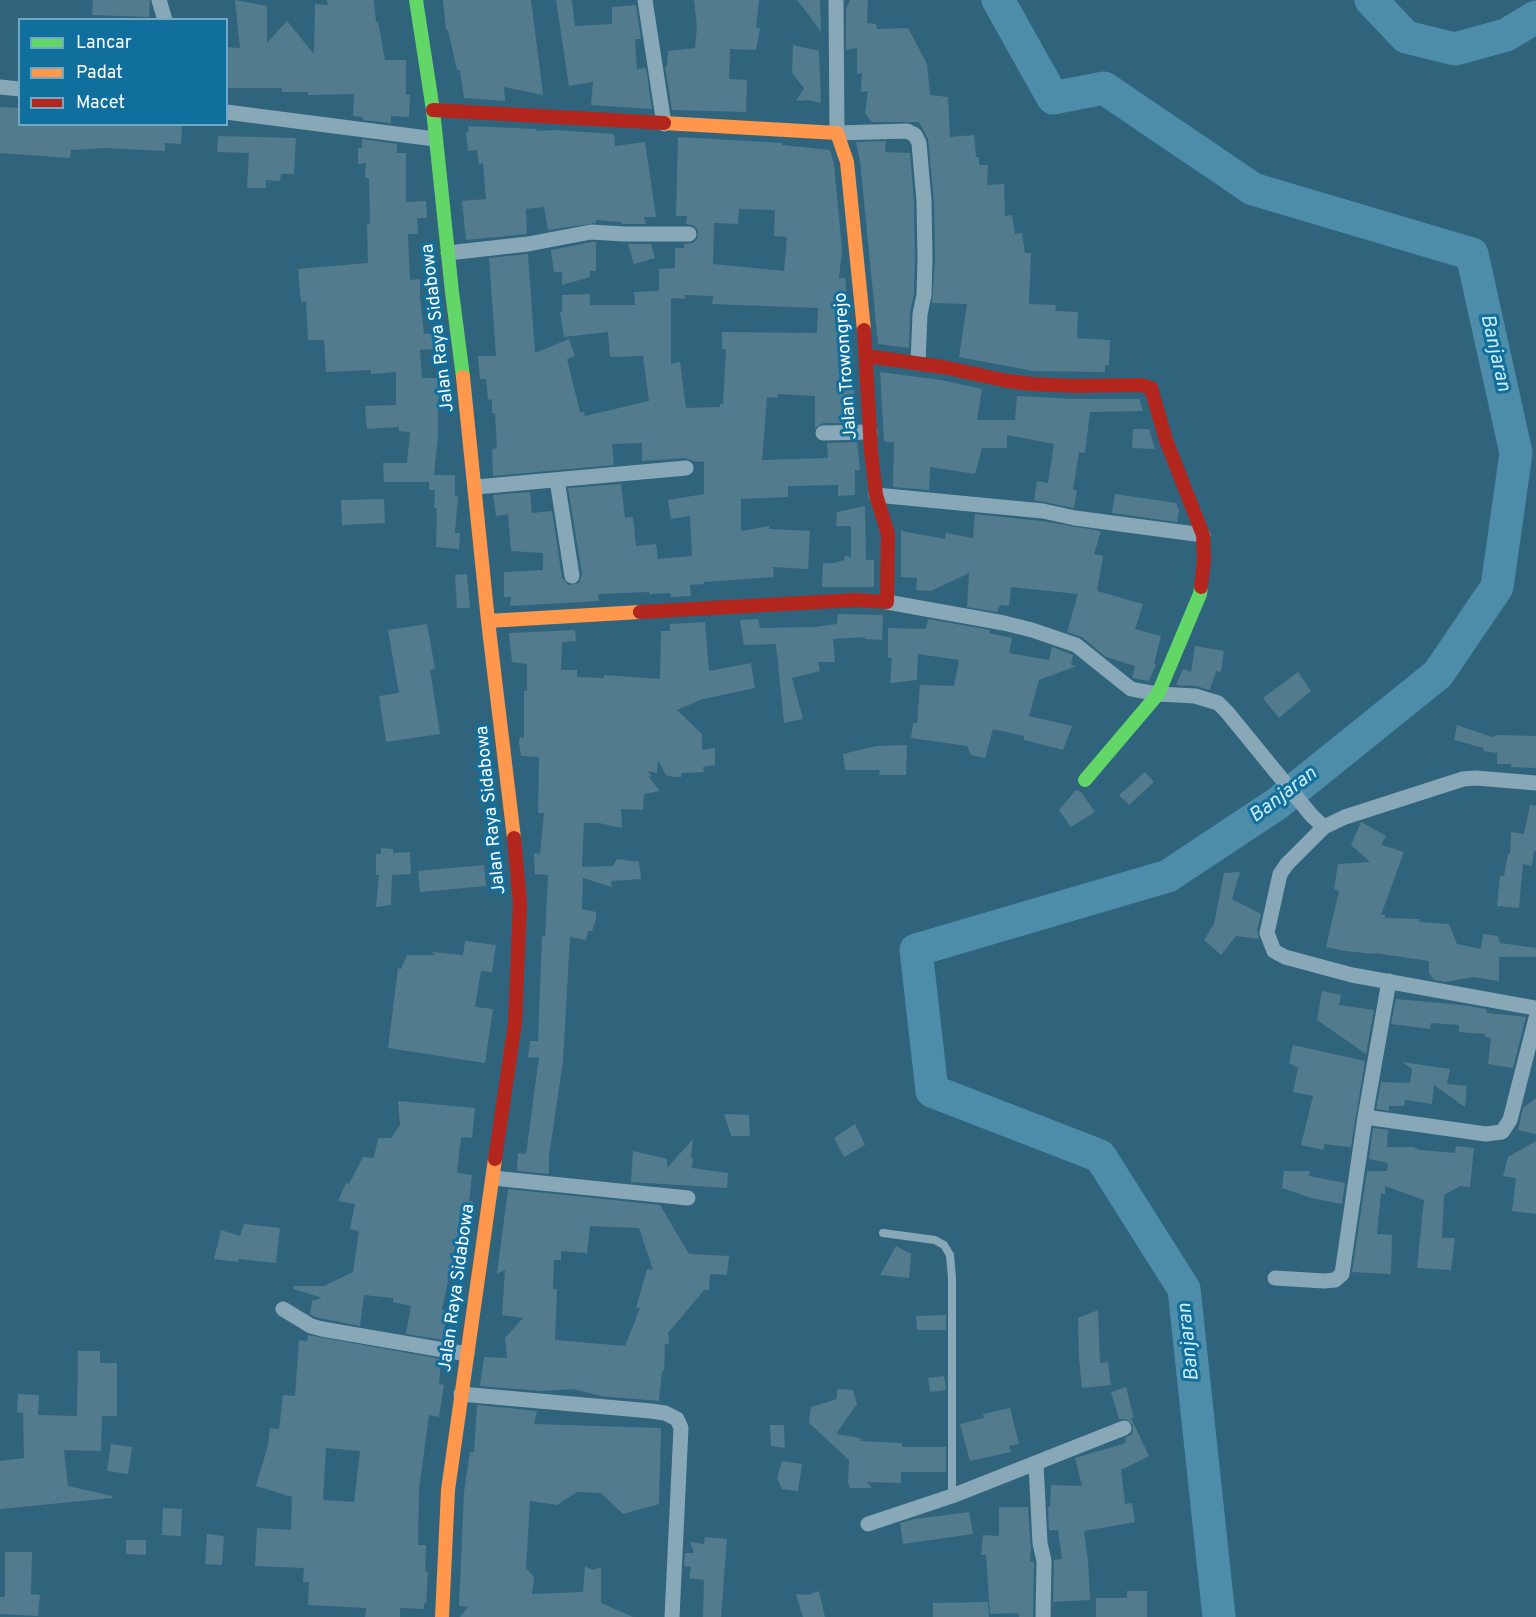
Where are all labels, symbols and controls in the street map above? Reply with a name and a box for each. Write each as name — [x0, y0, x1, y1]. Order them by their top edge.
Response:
legend — [18, 18, 228, 126]
text: Lancar — [76, 32, 132, 55]
text: Padat — [76, 62, 123, 85]
text: Macet — [76, 92, 125, 115]
street label: Jalan Raya Sidabowa — [418, 243, 460, 413]
street label: Jalan Trowongrejo — [831, 292, 863, 440]
water label: Banjaran — [1473, 312, 1515, 394]
street label: Jalan Raya Sidabowa — [472, 725, 512, 895]
water label: Banjaran — [1245, 763, 1323, 829]
street label: Jalan Raya Sidabowa — [436, 1203, 480, 1373]
water label: Banjaran — [1174, 1302, 1206, 1382]

